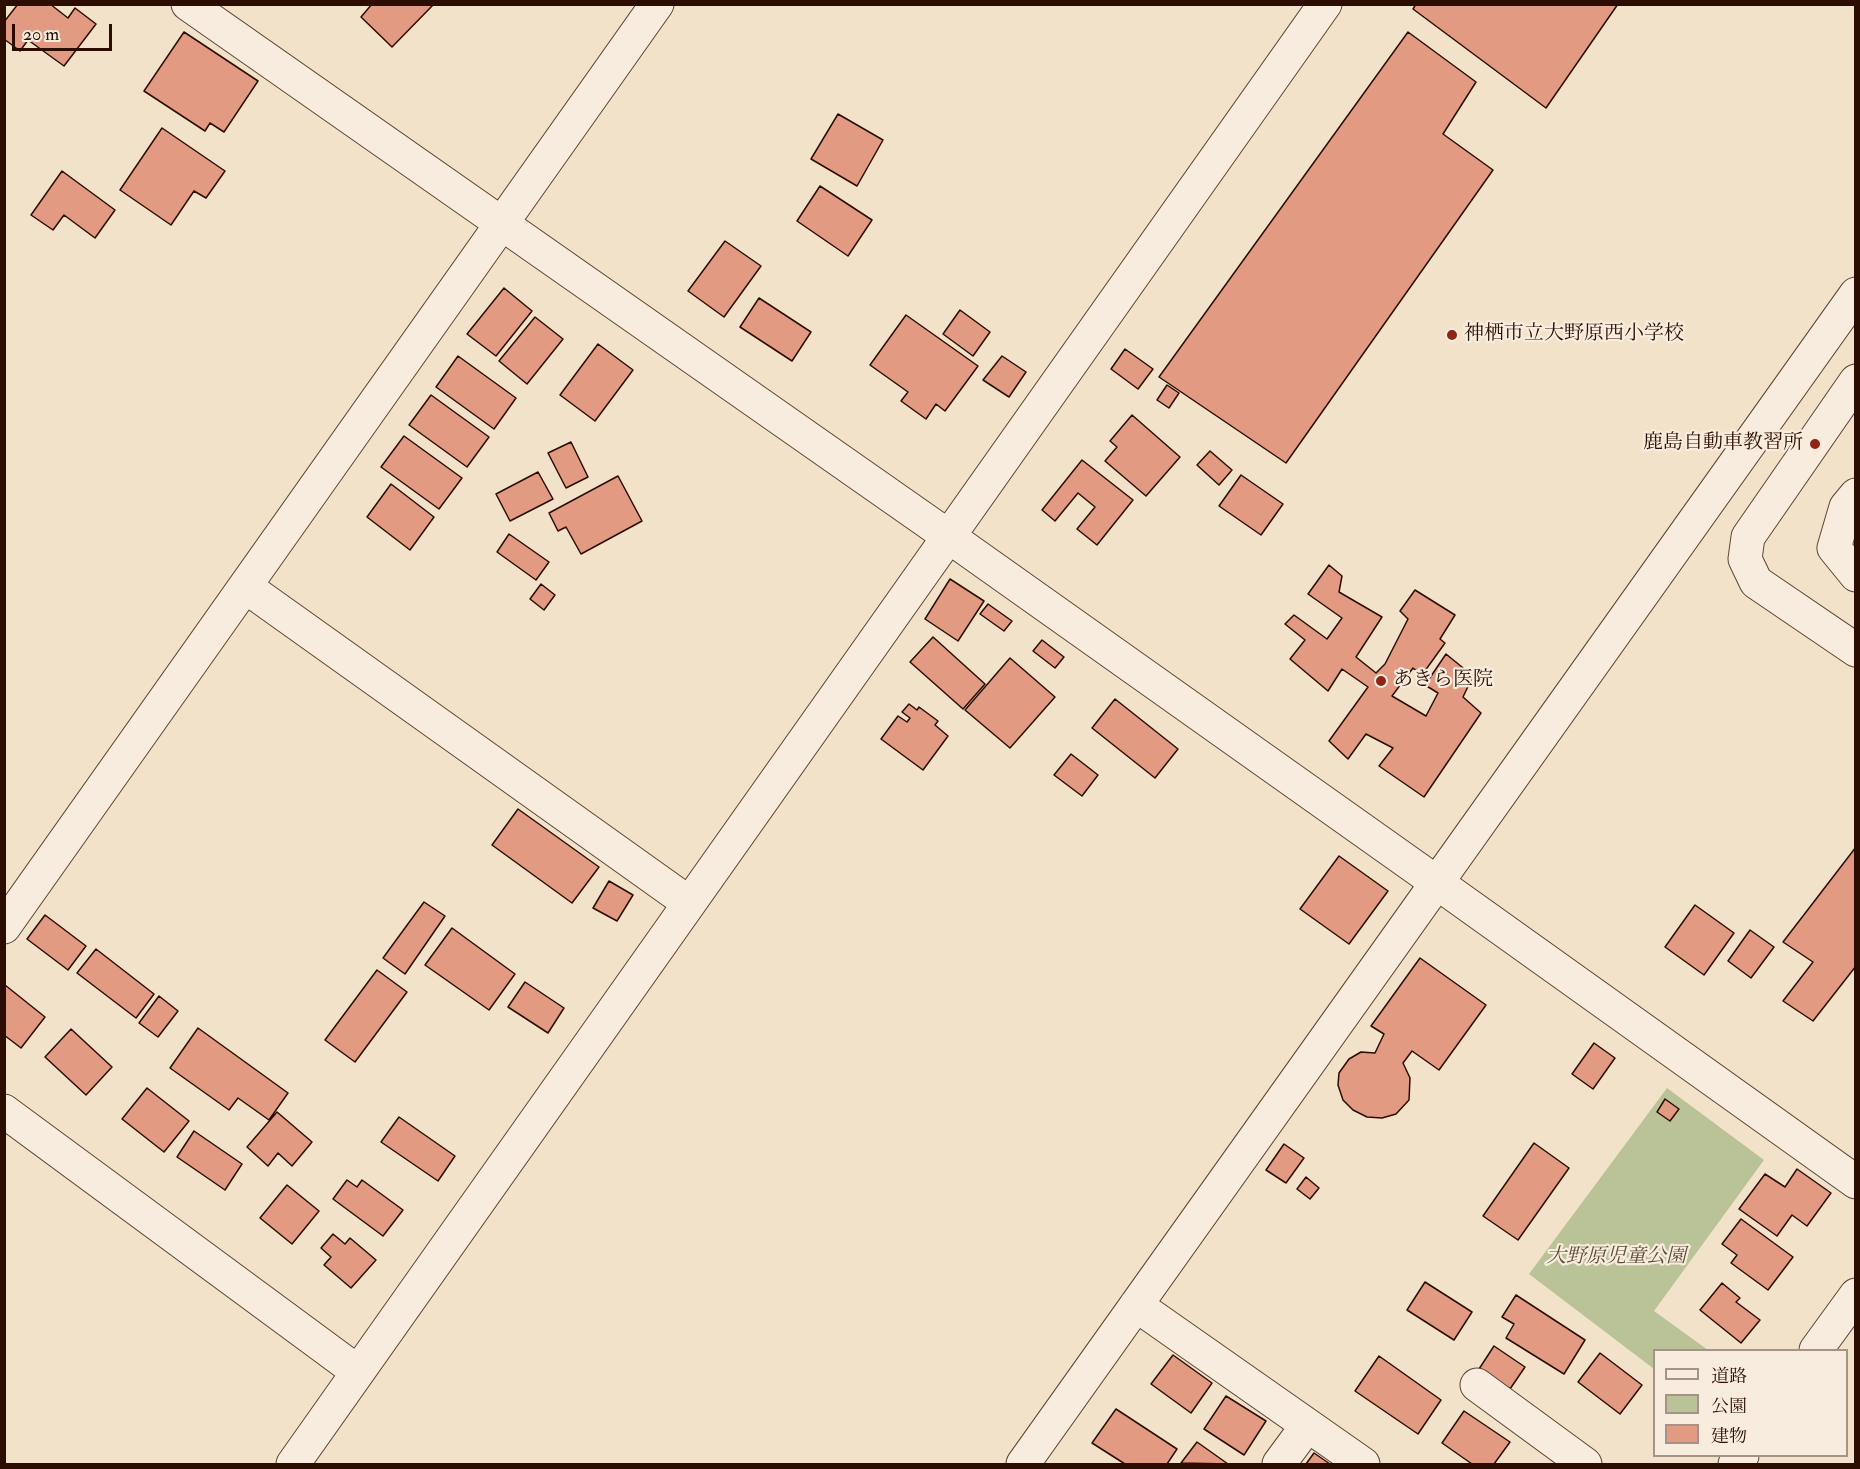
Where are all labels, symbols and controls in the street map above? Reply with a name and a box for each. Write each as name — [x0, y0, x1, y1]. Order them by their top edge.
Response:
scale bar — [15, 12, 116, 50]
text: 20 m — [23, 23, 59, 46]
place label: 神栖市立大野原西小学校 — [1464, 323, 1684, 347]
marker: 神栖市立大野原西小学校 — [1445, 328, 1459, 342]
place label: 鹿島自動車教習所 — [1643, 432, 1803, 456]
marker: 鹿島自動車教習所 — [1808, 437, 1822, 451]
place label: あきら医院 — [1393, 669, 1493, 693]
marker: あきら医院 — [1374, 674, 1388, 688]
park label: 大野原児童公園 — [1546, 1246, 1686, 1270]
legend — [1653, 1349, 1848, 1457]
text: 道路 — [1711, 1365, 1747, 1388]
text: 公園 — [1711, 1395, 1747, 1418]
text: 建物 — [1711, 1425, 1747, 1448]

